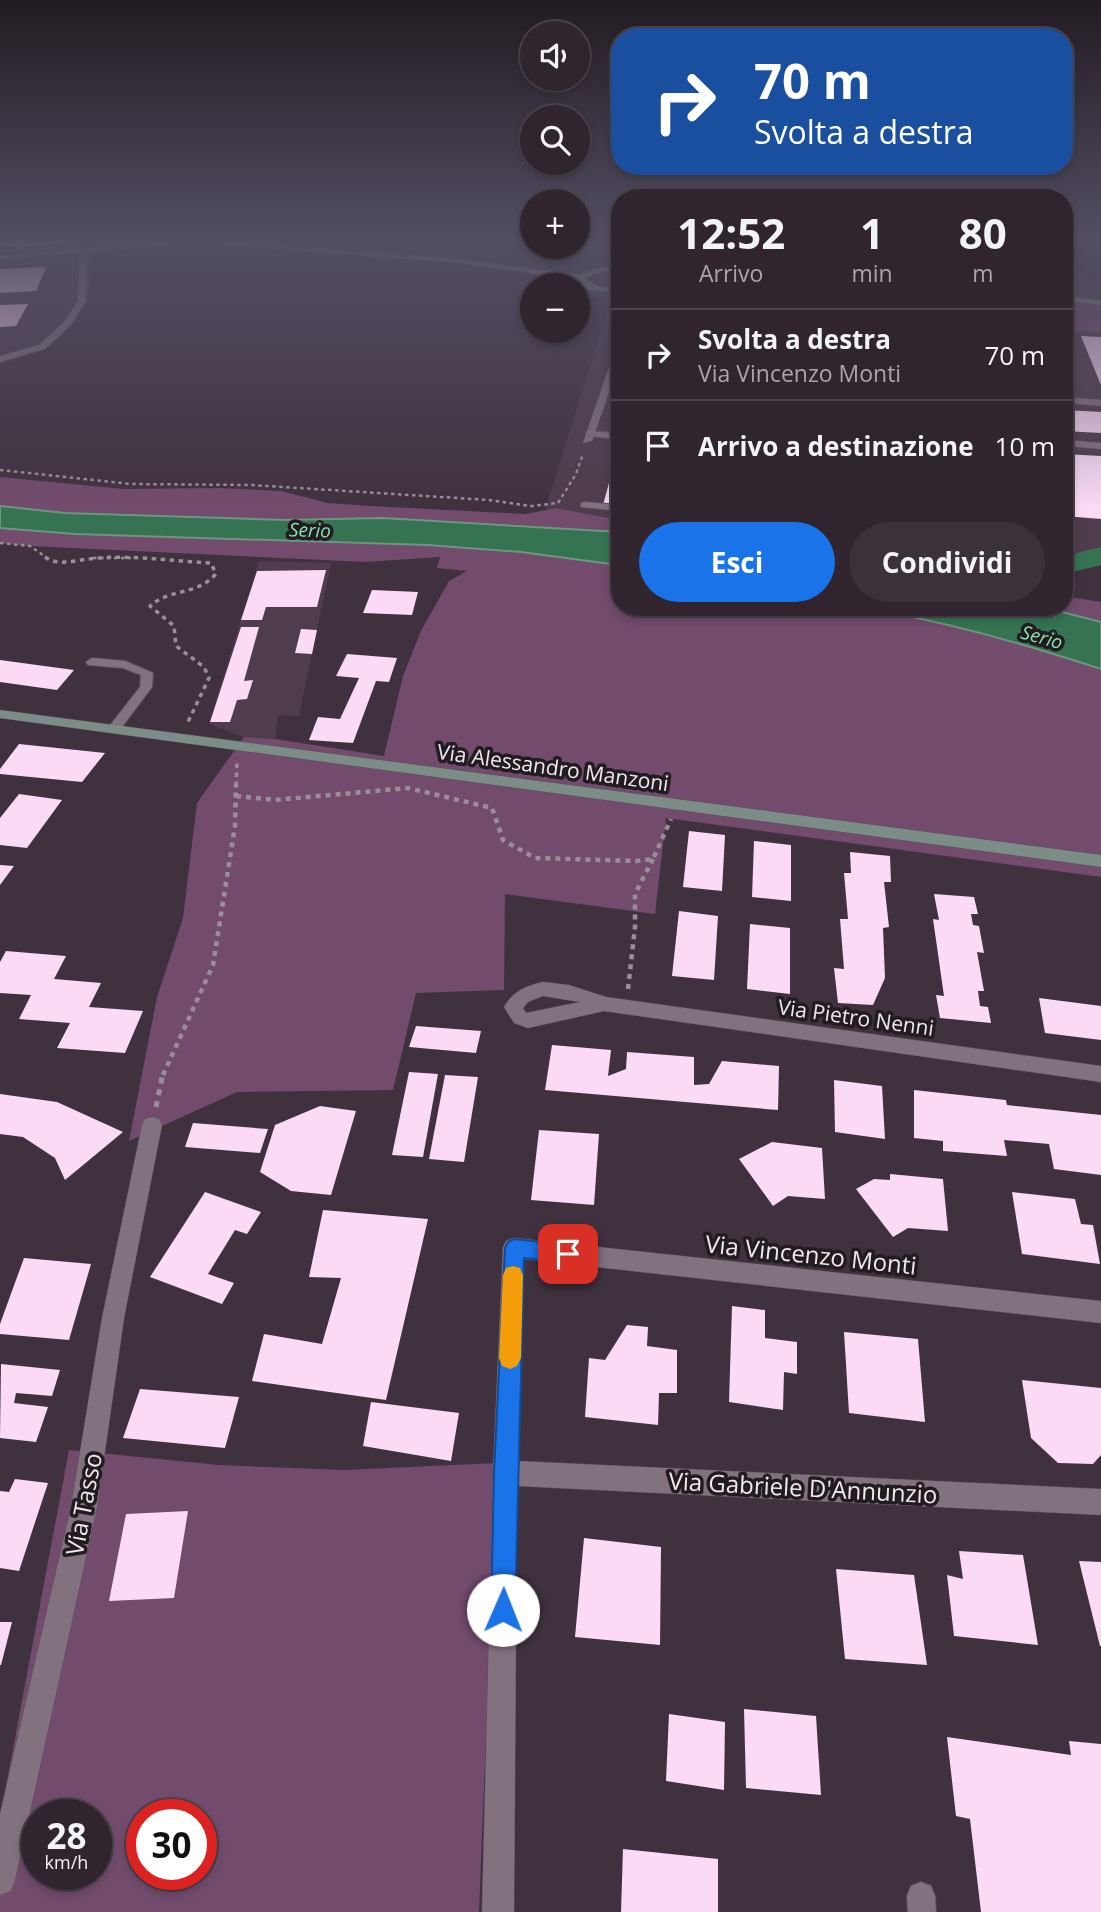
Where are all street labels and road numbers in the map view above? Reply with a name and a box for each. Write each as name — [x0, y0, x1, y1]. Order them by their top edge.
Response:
street label: Via Alessandro Manzoni — [435, 737, 671, 797]
street label: Via Pietro Nenni — [776, 992, 936, 1042]
street label: Via Vincenzo Monti — [704, 1227, 918, 1281]
street label: Via Tasso — [57, 1450, 109, 1558]
street label: Via Gabriele D'Annunzio — [668, 1463, 938, 1511]

